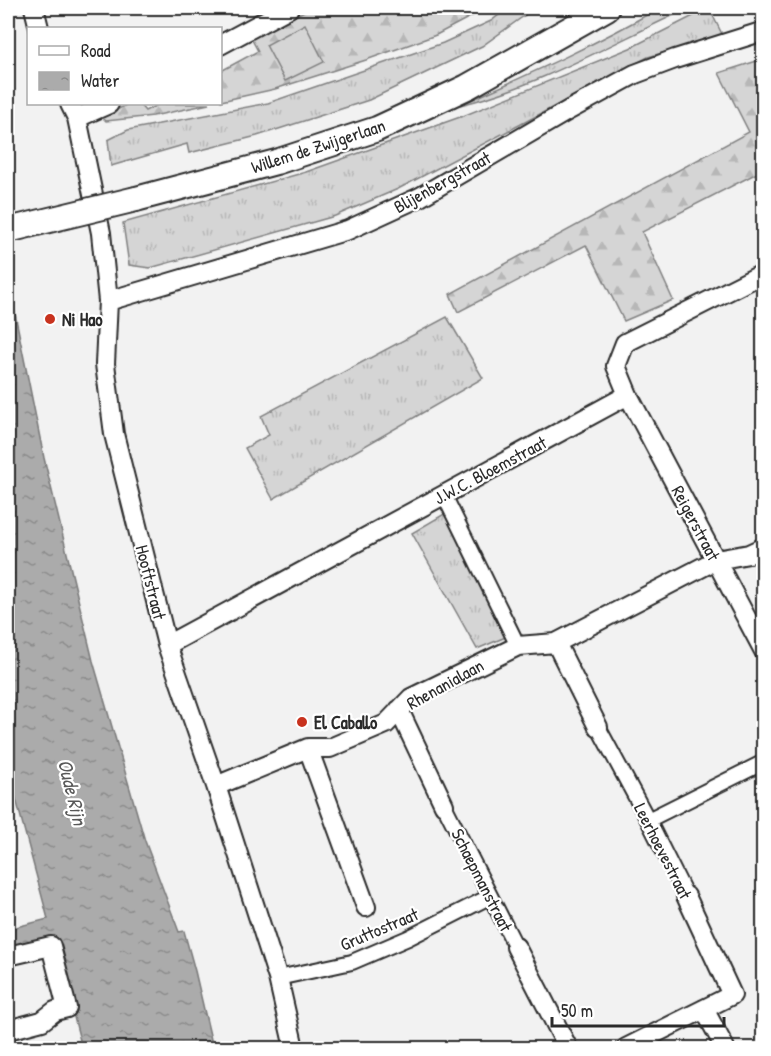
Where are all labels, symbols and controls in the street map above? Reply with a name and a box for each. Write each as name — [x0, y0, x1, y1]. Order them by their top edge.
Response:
legend — [27, 27, 222, 105]
text: Road — [81, 38, 111, 63]
text: Water — [81, 68, 119, 93]
street label: Willem de Zwijgerlaan — [248, 113, 388, 179]
street label: Blijenbergstraat — [389, 145, 496, 219]
place label: Ni Hao — [62, 307, 103, 332]
marker: Ni Hao — [43, 312, 57, 326]
street label: J.W.C. Bloemstraat — [429, 429, 551, 510]
street label: Reigerstraat — [666, 481, 727, 566]
street label: Hooftstraat — [130, 542, 173, 623]
street label: Rhenanialaan — [402, 653, 488, 715]
place label: El Caballo — [314, 710, 378, 735]
marker: El Caballo — [295, 715, 309, 729]
water label: Oude Rijn — [52, 756, 95, 830]
street label: Leerhoevestraat — [628, 799, 698, 904]
street label: Schaepmanstraat — [445, 824, 519, 937]
street label: Gruttostraat — [336, 901, 423, 957]
scale bar — [552, 990, 724, 1028]
text: 50 m — [561, 998, 593, 1023]

